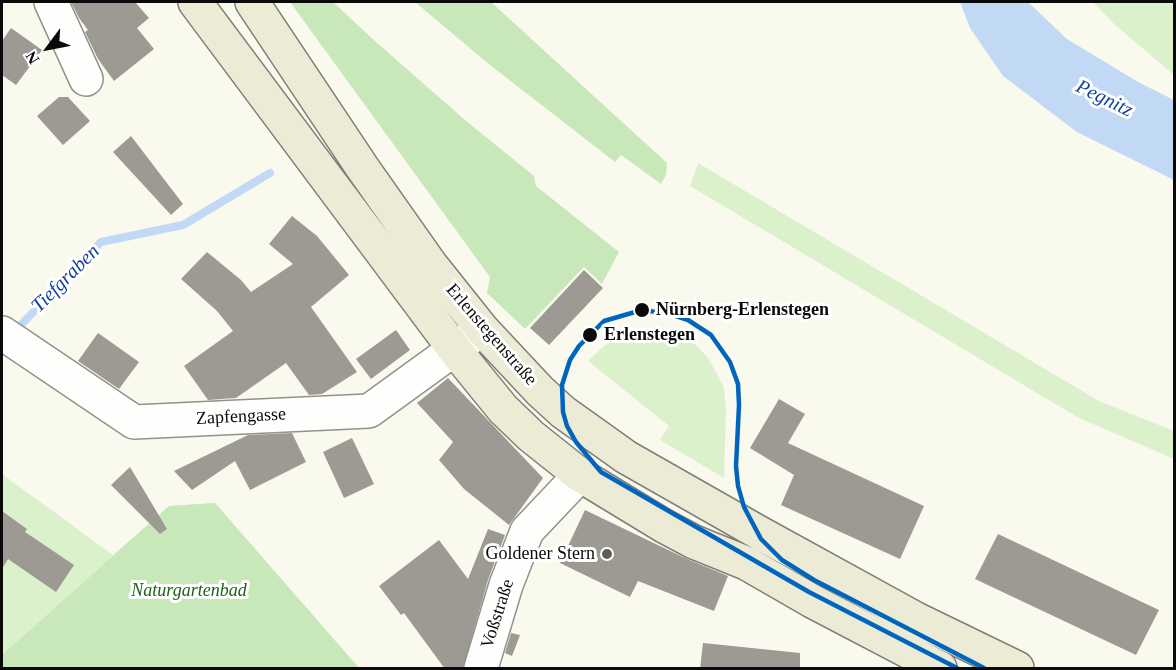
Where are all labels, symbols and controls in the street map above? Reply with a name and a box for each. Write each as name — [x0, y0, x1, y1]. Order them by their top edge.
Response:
north arrow — [18, 18, 78, 78]
text: N — [22, 48, 43, 67]
water label: Pegnitz — [1072, 75, 1136, 123]
water label: Tiefgraben — [27, 240, 105, 318]
street label: Erlenstegenstraße — [441, 280, 541, 390]
place label: Nürnberg-Erlenstegen — [656, 299, 829, 321]
marker: Nürnberg-Erlenstegen — [633, 301, 651, 319]
place label: Erlenstegen — [604, 324, 695, 346]
marker: Erlenstegen — [581, 326, 599, 344]
street label: Zapfengasse — [196, 404, 286, 430]
place label: Goldener Stern — [486, 543, 595, 565]
marker: Goldener Stern — [600, 547, 614, 561]
street label: Voßstraße — [477, 577, 519, 651]
park label: Naturgartenbad — [131, 580, 247, 602]

